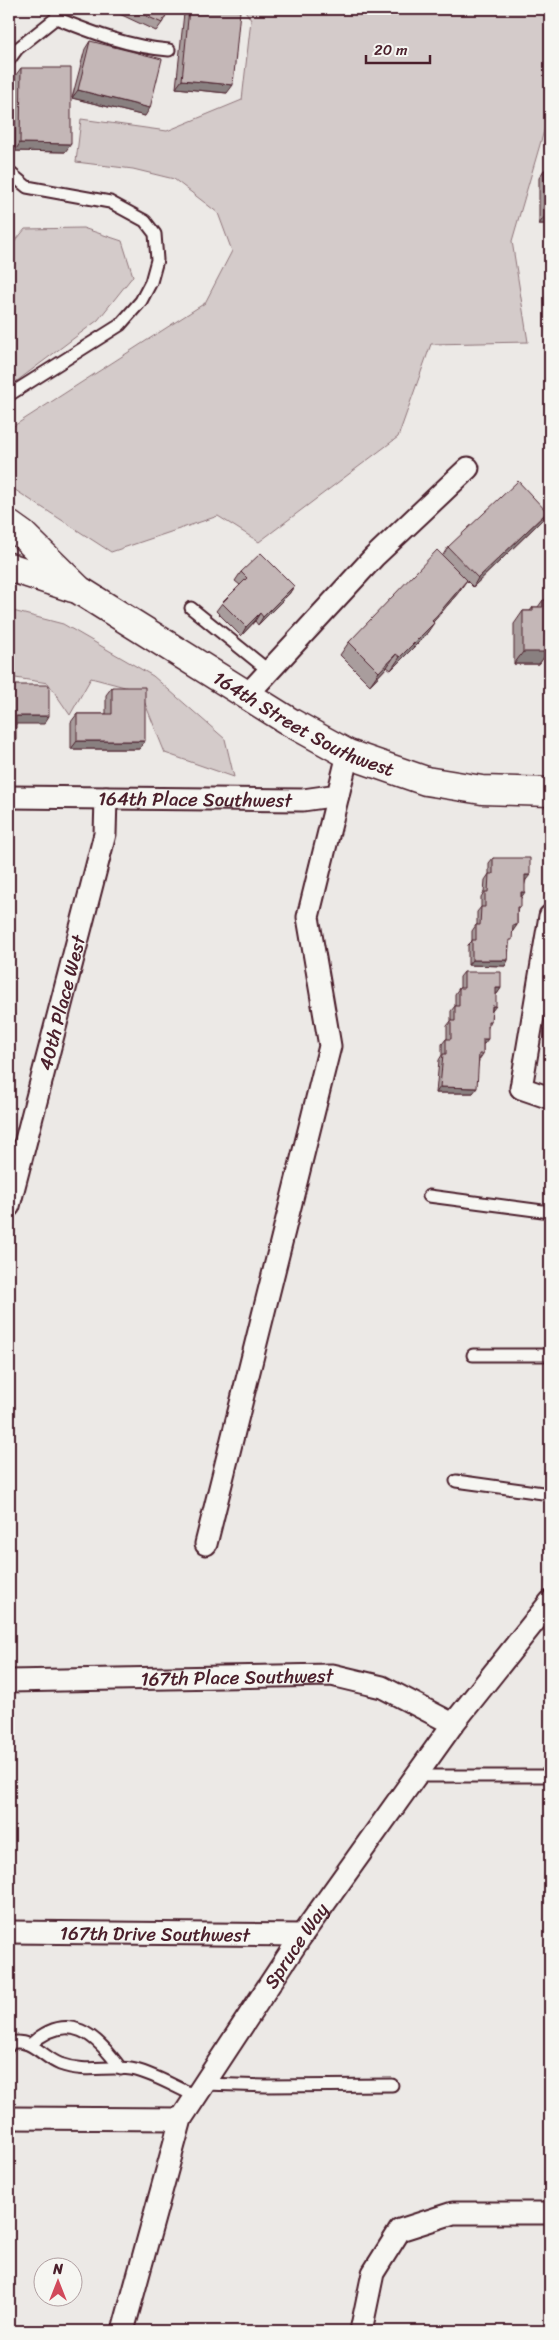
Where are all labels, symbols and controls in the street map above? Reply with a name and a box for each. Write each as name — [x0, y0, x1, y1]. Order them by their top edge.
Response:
scale bar — [366, 32, 430, 64]
text: 20 m — [374, 37, 408, 63]
street label: 164th Street Southwest — [207, 661, 399, 785]
street label: 164th Place Southwest — [98, 781, 293, 816]
street label: 40th Place West — [28, 930, 95, 1074]
street label: 167th Place Southwest — [140, 1658, 335, 1695]
street label: Spruce Way — [255, 1895, 337, 1995]
street label: 167th Drive Southwest — [60, 1916, 252, 1951]
text: N — [52, 2257, 63, 2282]
north arrow — [32, 2258, 82, 2308]

